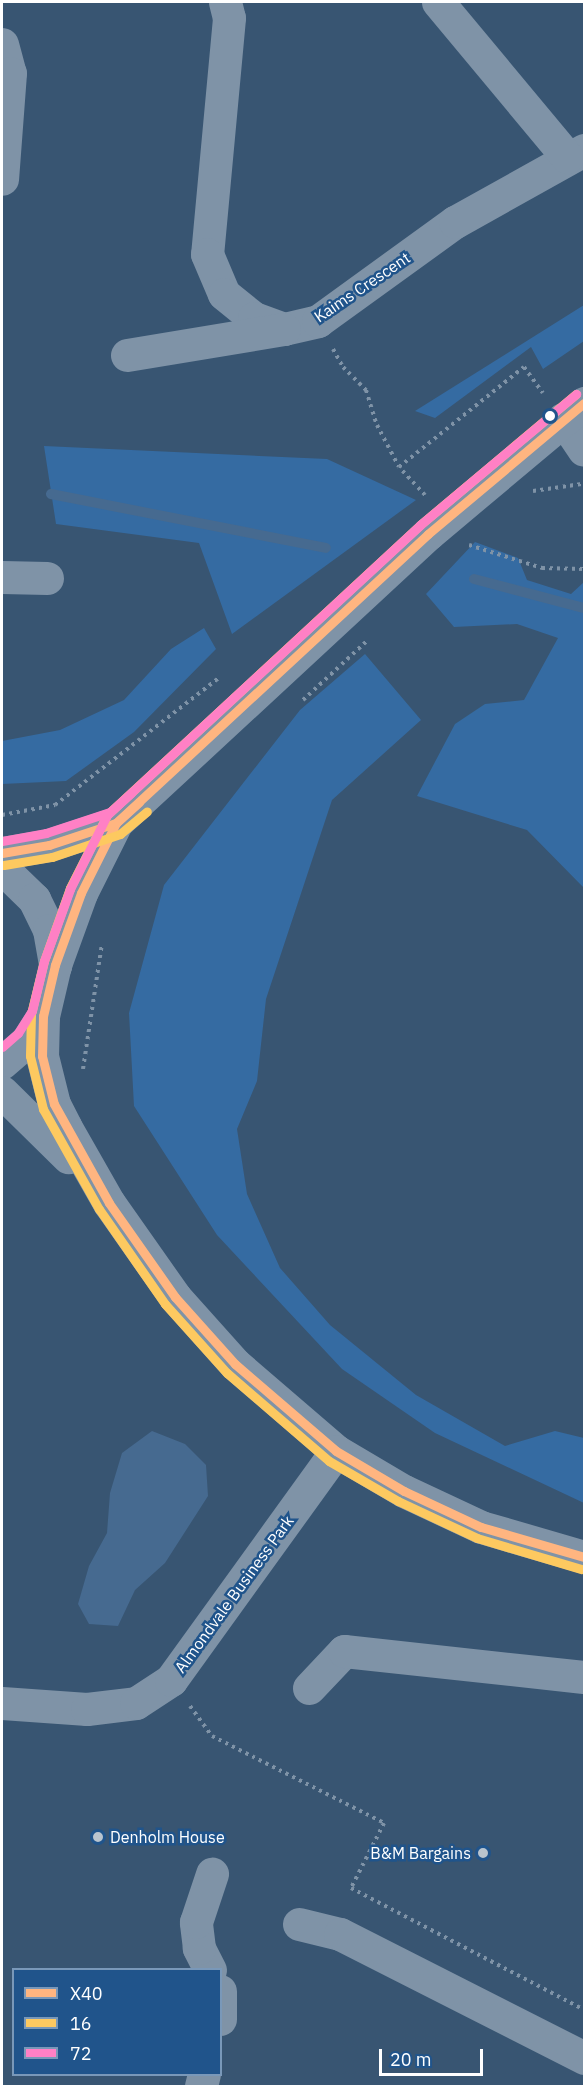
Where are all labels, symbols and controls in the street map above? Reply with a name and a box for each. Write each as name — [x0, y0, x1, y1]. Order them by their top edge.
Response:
street label: Kaims Crescent — [310, 248, 414, 326]
unlabelled marker — [544, 410, 556, 422]
street label: Almondvale Business Park — [170, 1512, 298, 1676]
place label: Denholm House — [110, 1827, 225, 1847]
marker: Denholm House — [91, 1830, 105, 1844]
place label: B&M Bargains — [370, 1843, 471, 1863]
marker: B&M Bargains — [476, 1846, 490, 1860]
legend — [12, 1968, 222, 2076]
text: X40 — [70, 1982, 103, 2005]
text: 16 — [70, 2012, 92, 2035]
scale bar — [382, 2037, 486, 2075]
text: 72 — [70, 2042, 92, 2065]
text: 20 m — [390, 2048, 432, 2071]

